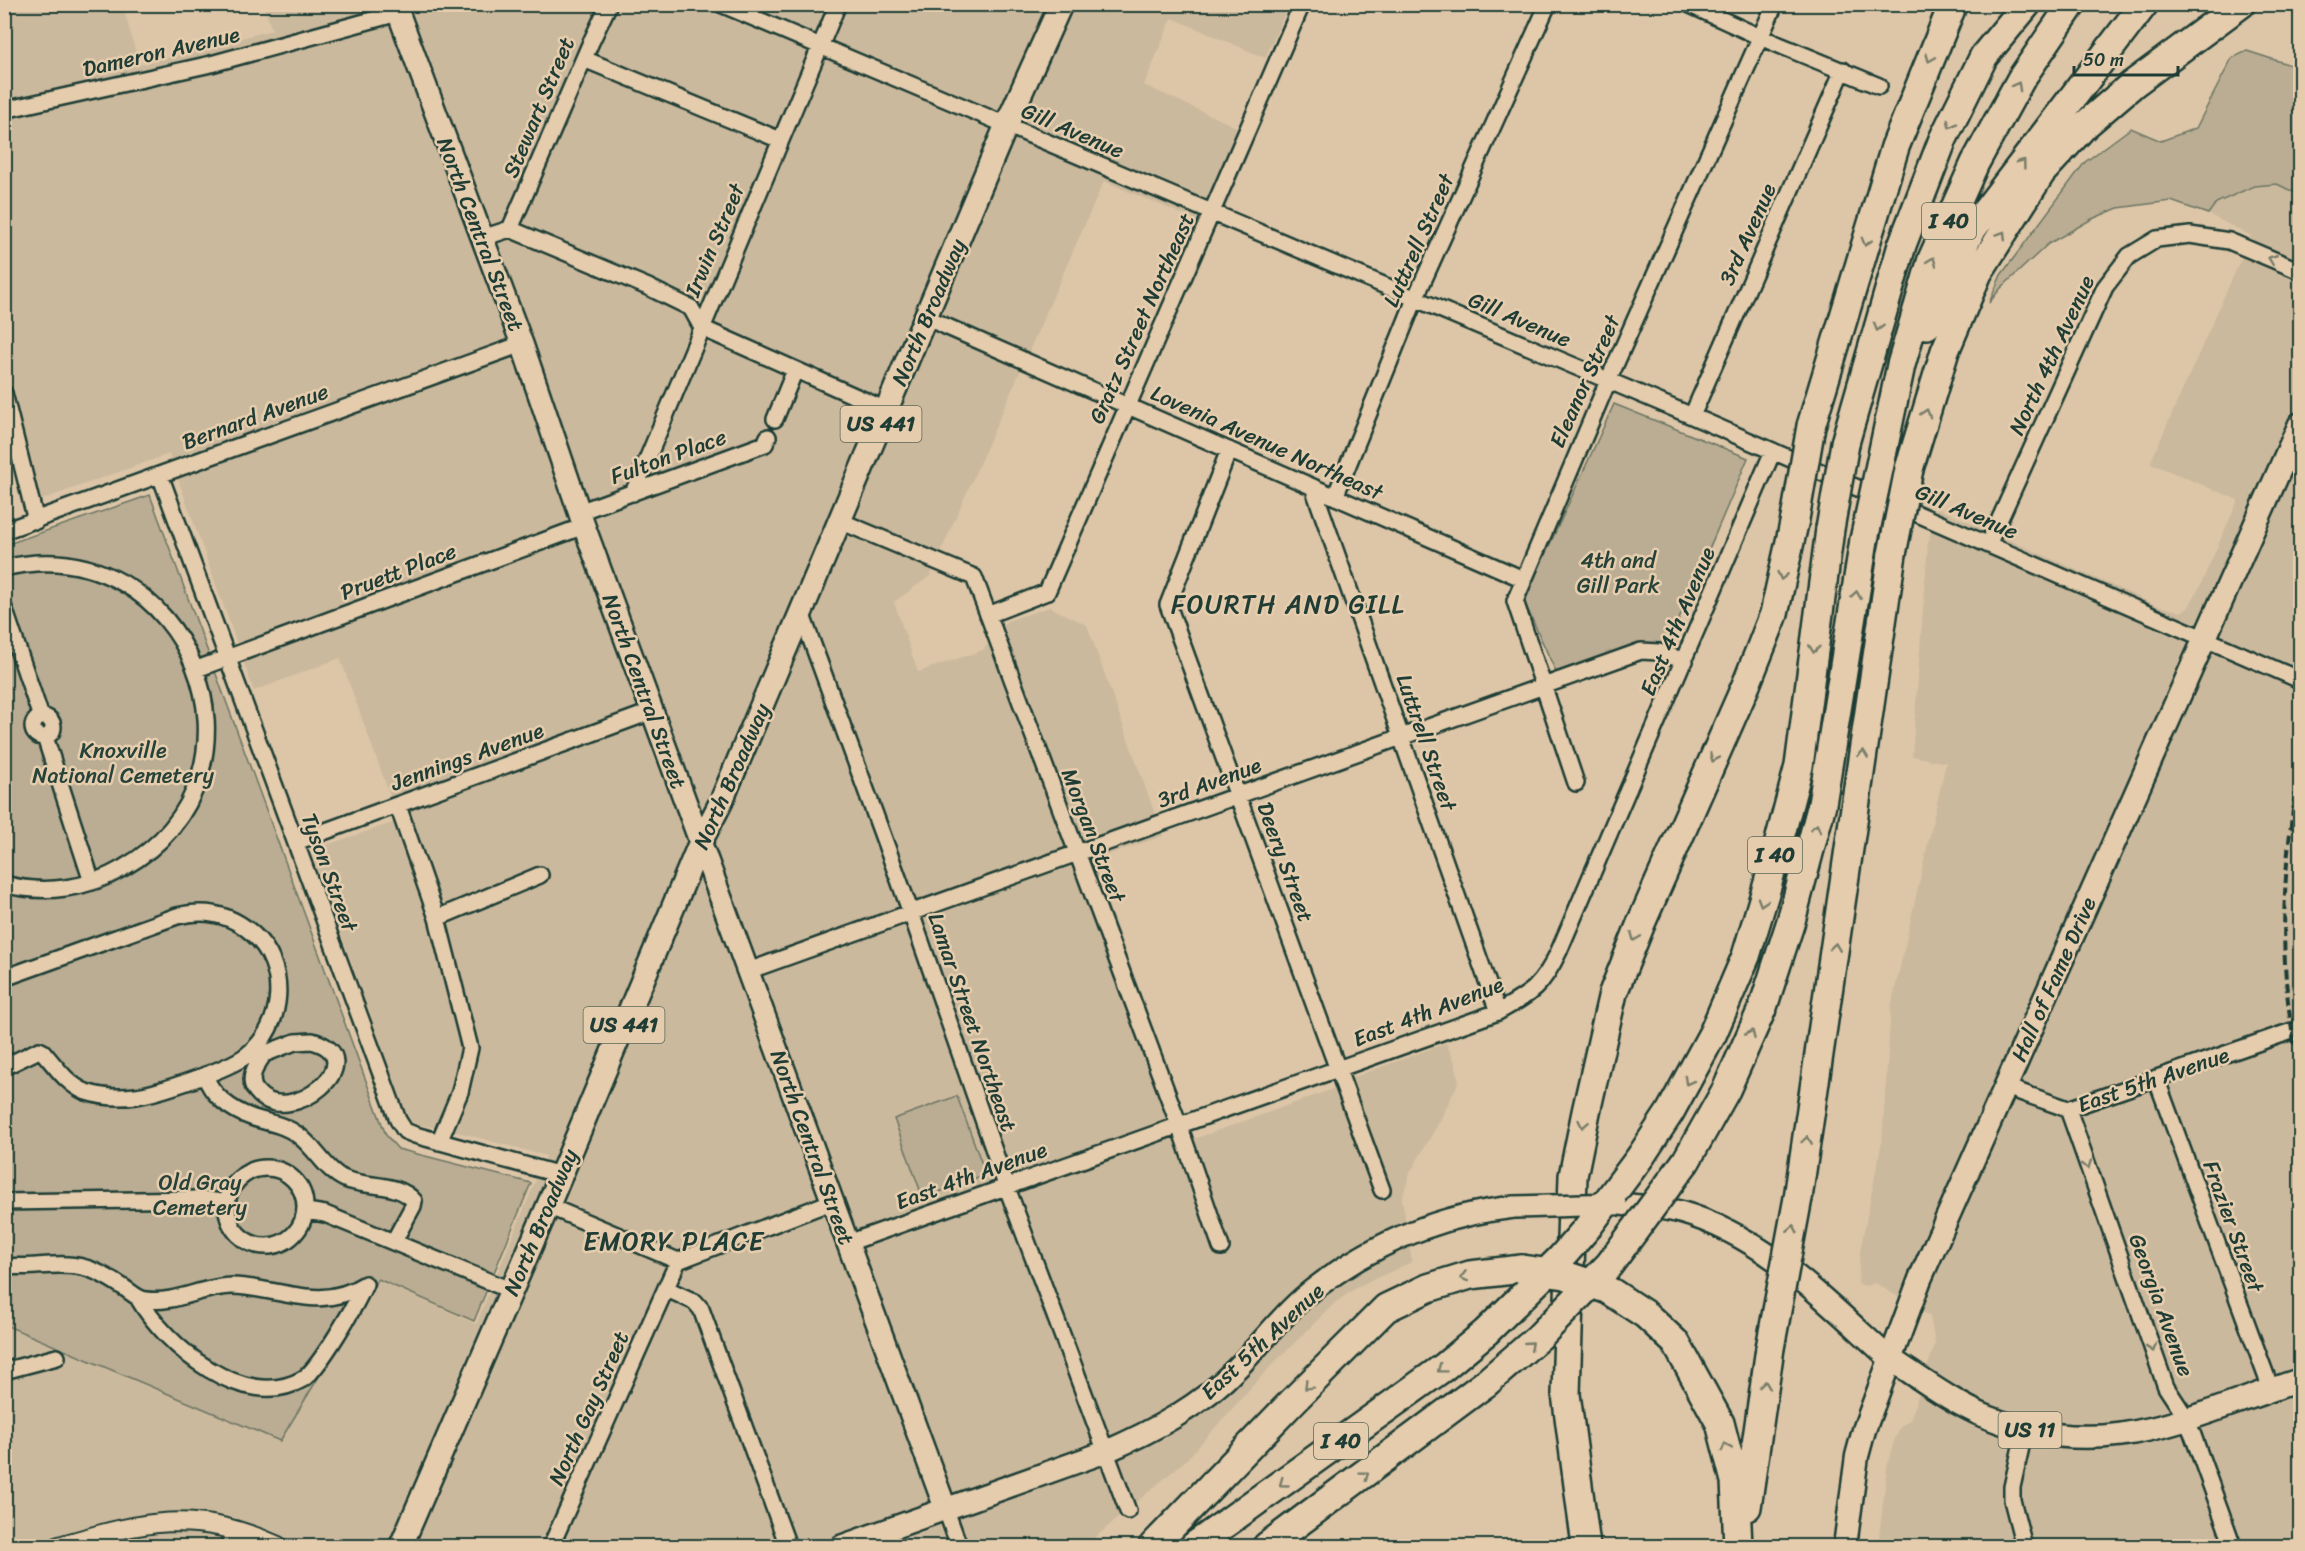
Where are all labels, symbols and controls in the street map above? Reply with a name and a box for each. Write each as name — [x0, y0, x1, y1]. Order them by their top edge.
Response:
street label: Dameron Avenue — [79, 14, 244, 89]
street label: Stewart Street — [491, 30, 586, 184]
scale bar — [2074, 39, 2178, 77]
text: 50 m — [2083, 44, 2124, 76]
one-way arrow — [1925, 52, 1937, 63]
one-way arrow — [2010, 82, 2021, 92]
street label: Gill Avenue — [1015, 91, 1131, 170]
one-way arrow — [1946, 118, 1958, 129]
street label: North Central Street — [425, 131, 536, 337]
one-way arrow — [2015, 158, 2026, 169]
street label: Luttrell Street — [1372, 166, 1466, 313]
street label: Irwin Street — [673, 176, 756, 304]
street label: 3rd Avenue — [1708, 176, 1788, 292]
road number: I 40 — [1922, 203, 1976, 239]
street label: Gratz Street Northeast — [1077, 206, 1206, 430]
one-way arrow — [1995, 231, 2006, 242]
street label: North Broadway — [880, 232, 977, 392]
one-way arrow — [1861, 236, 1873, 247]
one-way arrow — [2267, 254, 2278, 266]
one-way arrow — [1925, 256, 1938, 267]
street label: North 4th Avenue — [1997, 268, 2106, 442]
street label: Gill Avenue — [1462, 280, 1578, 359]
street label: Eleanor Street — [1538, 307, 1632, 454]
one-way arrow — [1873, 321, 1885, 332]
street label: Bernard Avenue — [176, 372, 334, 461]
street label: Lovenia Avenue Northeast — [1144, 374, 1390, 512]
road number: US 441 — [840, 406, 922, 442]
one-way arrow — [1919, 408, 1931, 419]
street label: Fulton Place — [604, 417, 732, 496]
street label: Gill Avenue — [1909, 472, 2025, 551]
street label: Pruett Place — [334, 531, 462, 612]
street label: East 4th Avenue — [1628, 540, 1727, 702]
park label: 4th and Gill Park — [1577, 541, 1660, 605]
one-way arrow — [1777, 571, 1790, 581]
district label: FOURTH AND GILL — [1171, 581, 1405, 627]
street label: North Central Street — [591, 588, 698, 795]
one-way arrow — [1849, 590, 1861, 599]
one-way arrow — [1809, 645, 1821, 654]
street label: Luttrell Street — [1385, 668, 1469, 817]
street label: North Broadway — [682, 696, 781, 856]
street label: Jennings Avenue — [384, 711, 550, 803]
park label: Knoxville National Cemetery — [32, 731, 214, 795]
street label: 3rd Avenue — [1151, 745, 1267, 819]
one-way arrow — [1856, 750, 1868, 759]
one-way arrow — [1709, 752, 1721, 763]
street label: Morgan Street — [1050, 762, 1137, 909]
street label: Deery Street — [1246, 796, 1326, 928]
street label: Tyson Street — [290, 807, 369, 938]
one-way arrow — [1808, 824, 1821, 834]
road number: I 40 — [1748, 837, 1802, 873]
street label: Hall of Fame Drive — [2000, 890, 2108, 1068]
one-way arrow — [1757, 896, 1769, 906]
street label: Lamar Street Northeast — [917, 907, 1028, 1137]
one-way arrow — [1630, 931, 1643, 941]
one-way arrow — [1828, 943, 1840, 952]
street label: East 4th Avenue — [1347, 965, 1510, 1058]
road number: US 441 — [584, 1007, 664, 1043]
one-way arrow — [1744, 1029, 1756, 1040]
street label: East 5th Avenue — [2072, 1035, 2235, 1124]
street label: North Central Street — [759, 1044, 866, 1251]
one-way arrow — [1683, 1075, 1695, 1085]
one-way arrow — [1578, 1119, 1591, 1129]
street label: East 4th Avenue — [890, 1130, 1053, 1221]
one-way arrow — [1800, 1136, 1812, 1145]
street label: North Broadway — [492, 1142, 589, 1302]
street label: Frazier Street — [2192, 1155, 2276, 1299]
one-way arrow — [2080, 1159, 2093, 1169]
park label: Old Gray Cemetery — [153, 1163, 248, 1227]
district label: EMORY PLACE — [583, 1218, 765, 1264]
one-way arrow — [1786, 1224, 1798, 1233]
street label: Georgia Avenue — [2118, 1228, 2206, 1382]
one-way arrow — [1459, 1270, 1470, 1282]
street label: East 5th Avenue — [1191, 1273, 1334, 1410]
street label: North Gay Street — [537, 1324, 640, 1492]
one-way arrow — [1523, 1341, 1534, 1352]
one-way arrow — [2145, 1343, 2158, 1353]
one-way arrow — [1436, 1362, 1447, 1373]
one-way arrow — [1304, 1379, 1315, 1390]
one-way arrow — [1758, 1380, 1770, 1389]
road number: US 11 — [1998, 1412, 2062, 1448]
road number: I 40 — [1314, 1423, 1368, 1459]
one-way arrow — [1721, 1442, 1734, 1452]
one-way arrow — [1358, 1471, 1369, 1482]
one-way arrow — [1278, 1476, 1289, 1487]

